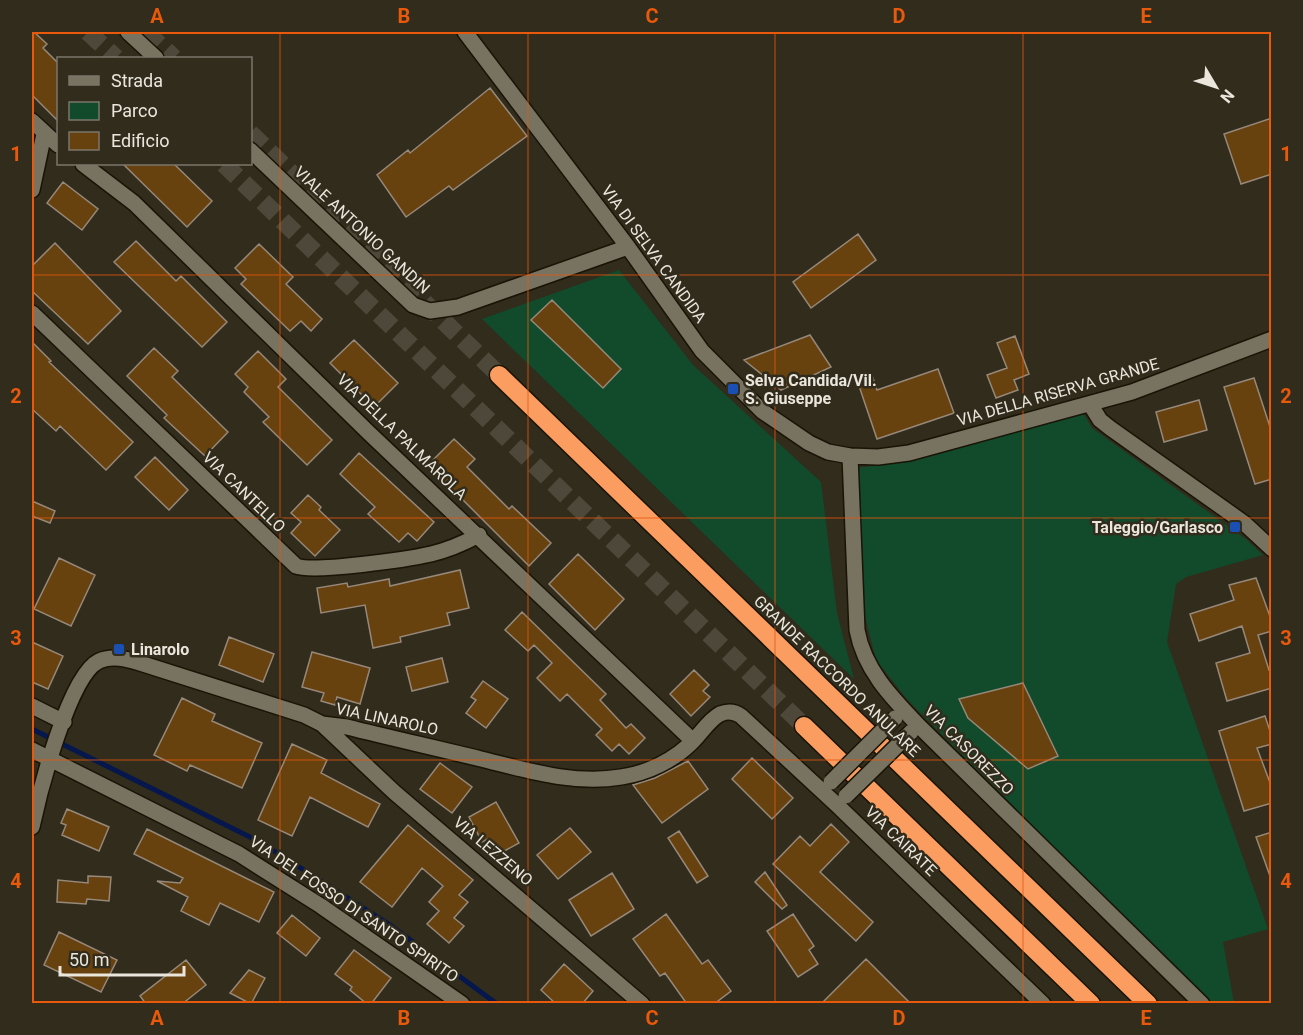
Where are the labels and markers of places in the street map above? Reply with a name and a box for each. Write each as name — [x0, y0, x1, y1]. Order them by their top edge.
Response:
place label: Selva Candida/Vil. S. Giuseppe — [745, 371, 877, 408]
marker: Selva Candida/Vil. S. Giuseppe — [726, 382, 740, 396]
place label: Taleggio/Garlasco — [1092, 518, 1223, 537]
marker: Taleggio/Garlasco — [1228, 520, 1242, 534]
place label: Linarolo — [131, 640, 189, 659]
marker: Linarolo — [112, 642, 126, 656]

